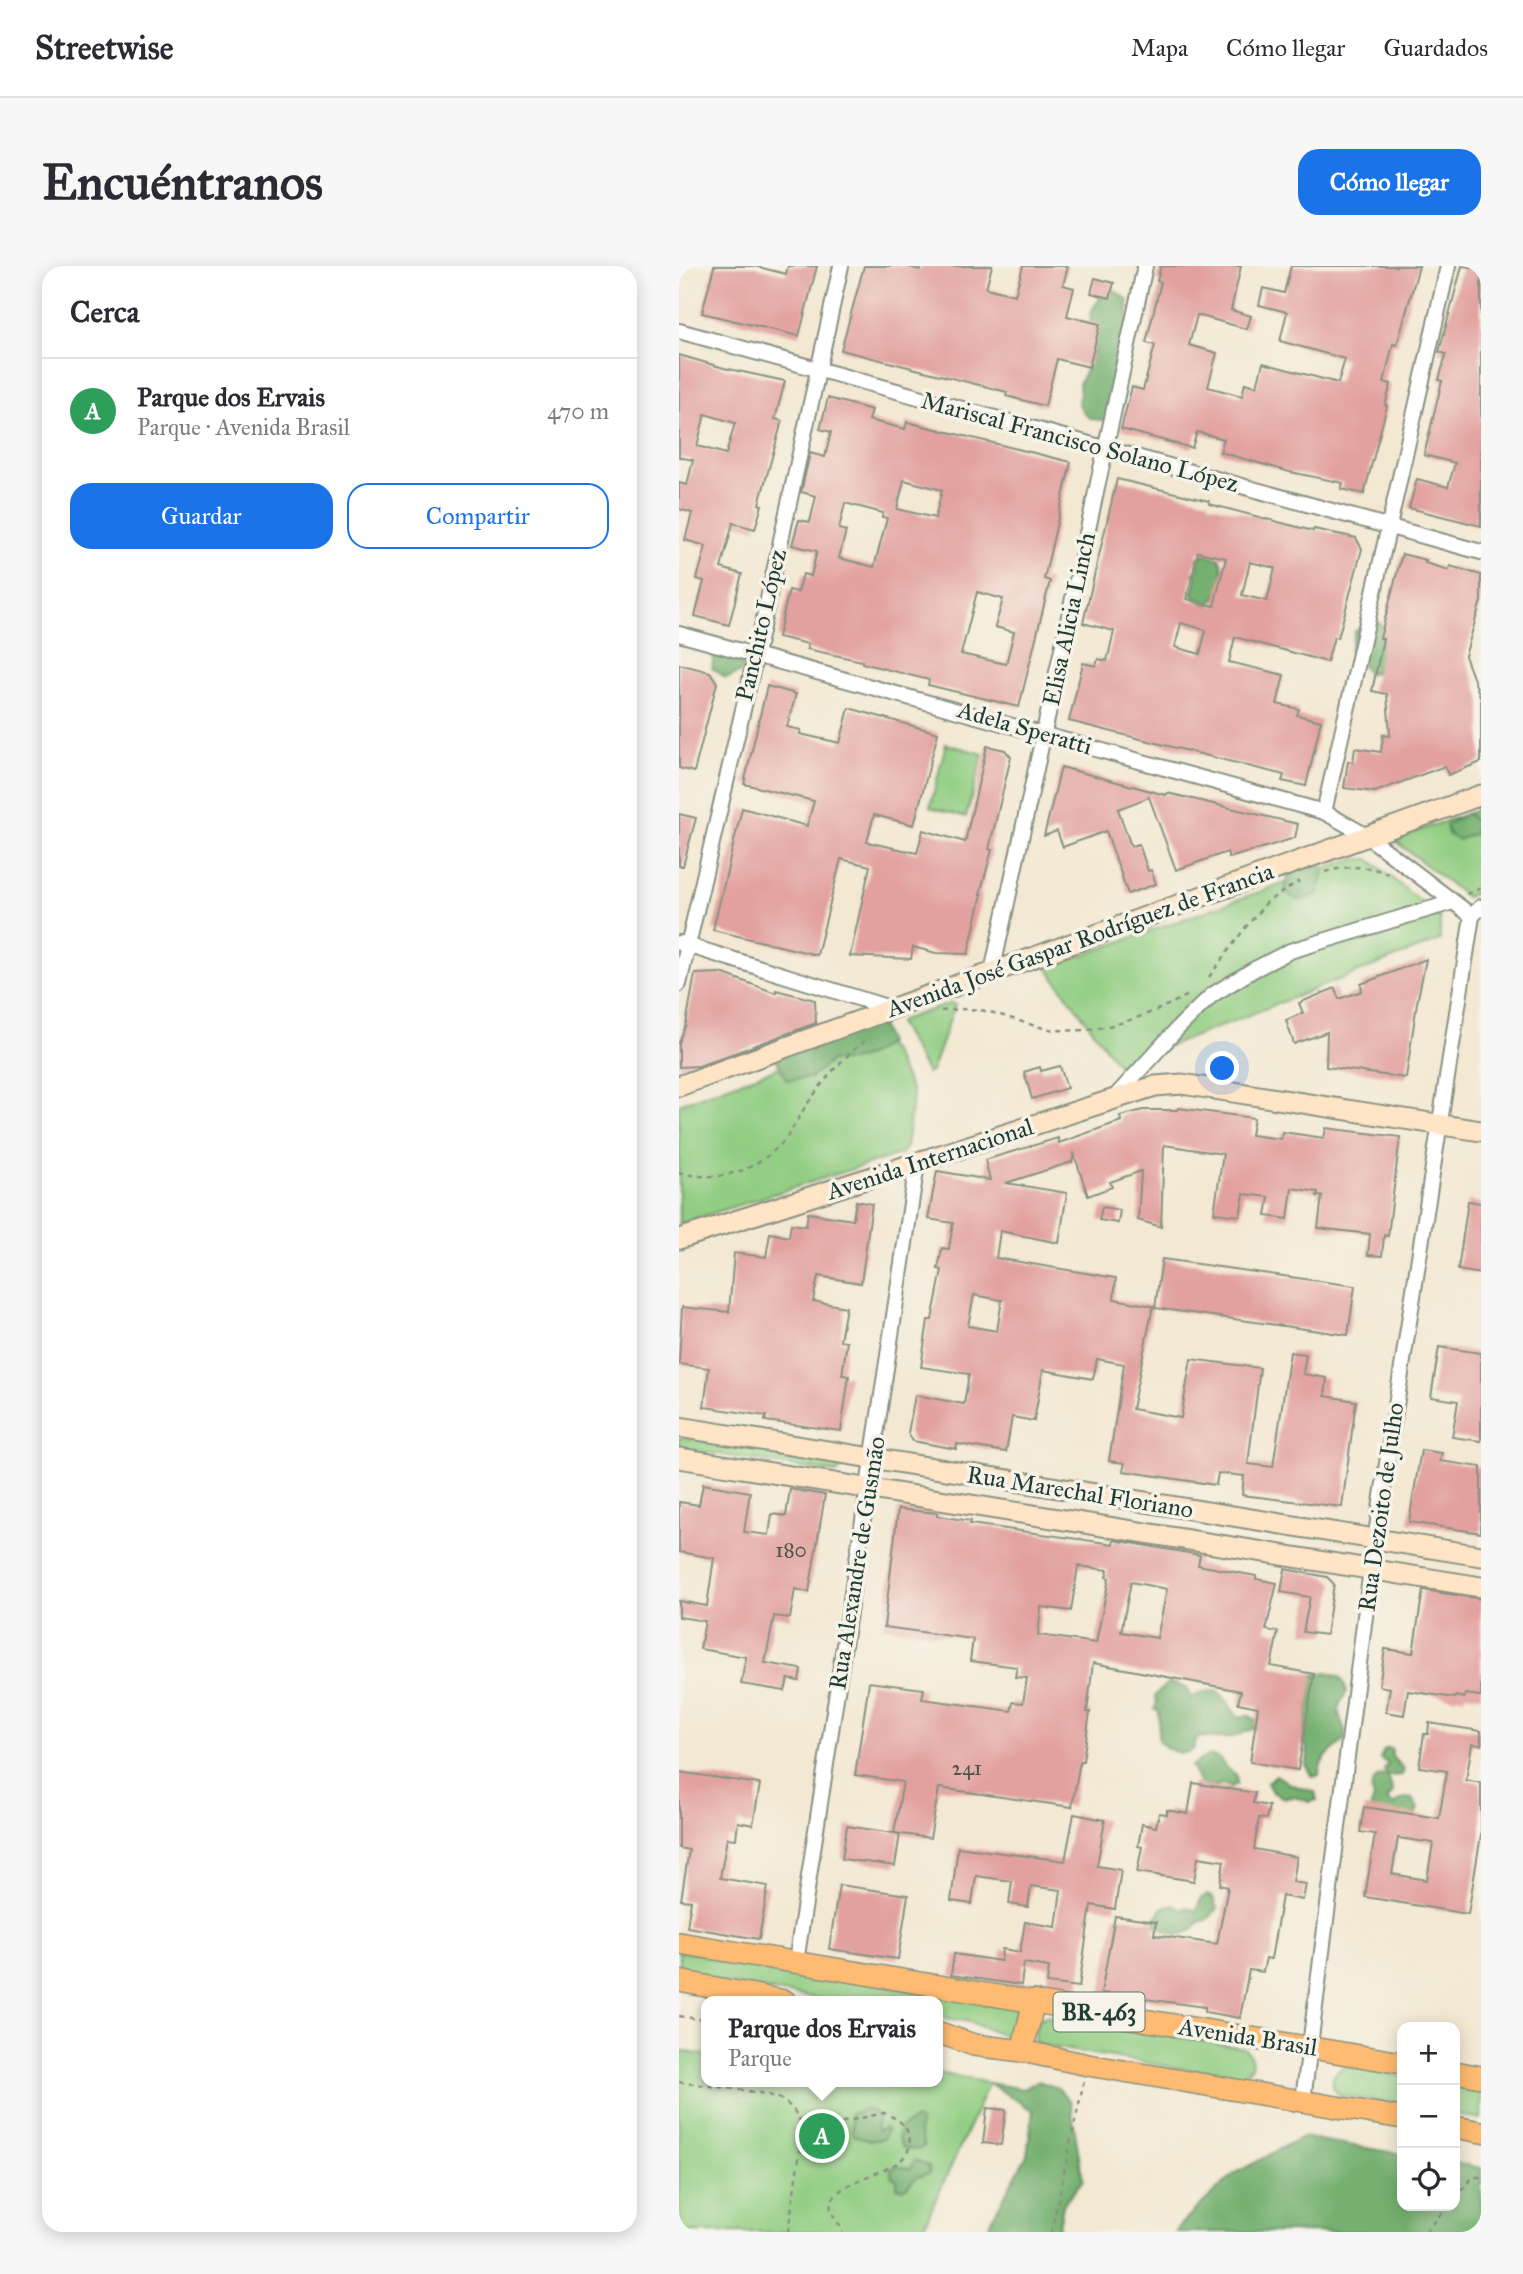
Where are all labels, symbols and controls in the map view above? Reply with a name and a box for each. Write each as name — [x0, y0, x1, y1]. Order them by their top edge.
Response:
text: Streetwise — [35, 28, 173, 68]
text: Mapa — [1131, 33, 1188, 63]
text: Cómo llegar — [1226, 33, 1345, 63]
text: Guardados — [1383, 33, 1488, 63]
button: Cómo llegar — [1298, 149, 1481, 215]
text: Encuéntranos — [42, 153, 323, 212]
text: Cerca — [70, 294, 139, 330]
text: Parque dos Ervais — [137, 381, 325, 413]
street label: Mariscal Francisco Solano López — [918, 385, 1242, 499]
text: A — [85, 397, 101, 425]
text: 470 m — [547, 397, 609, 425]
text: Parque · Avenida Brasil — [137, 413, 350, 441]
button: Guardar — [70, 483, 333, 549]
button: Compartir — [347, 483, 609, 549]
street label: Elisa Alicia Linch — [1036, 530, 1102, 708]
street label: Panchito López — [729, 546, 793, 704]
street label: Adela Speratti — [953, 694, 1096, 762]
street label: Avenida José Gaspar Rodríguez de Francia — [881, 856, 1278, 1025]
your location — [1205, 1051, 1239, 1085]
street label: Avenida Internacional — [822, 1111, 1038, 1207]
street label: Rua Dezoito de Julho — [1351, 1401, 1411, 1613]
street label: Rua Alexandre de Gusmão — [822, 1434, 892, 1692]
street label: Rua Marechal Floriano — [965, 1459, 1195, 1525]
house number: 180 — [775, 1537, 807, 1563]
house number: 241 — [952, 1755, 982, 1781]
road number: BR-463 — [1053, 1992, 1145, 2031]
popup — [701, 1996, 943, 2087]
street label: Avenida Brasil — [1176, 2011, 1320, 2063]
text: Parque dos Ervais — [728, 2012, 916, 2044]
map controls — [1397, 2022, 1460, 2211]
button: + — [1397, 2022, 1460, 2085]
text: Parque — [728, 2044, 792, 2072]
button: − — [1397, 2085, 1460, 2148]
pin: A — [799, 2110, 845, 2162]
button: locate — [1397, 2148, 1460, 2211]

